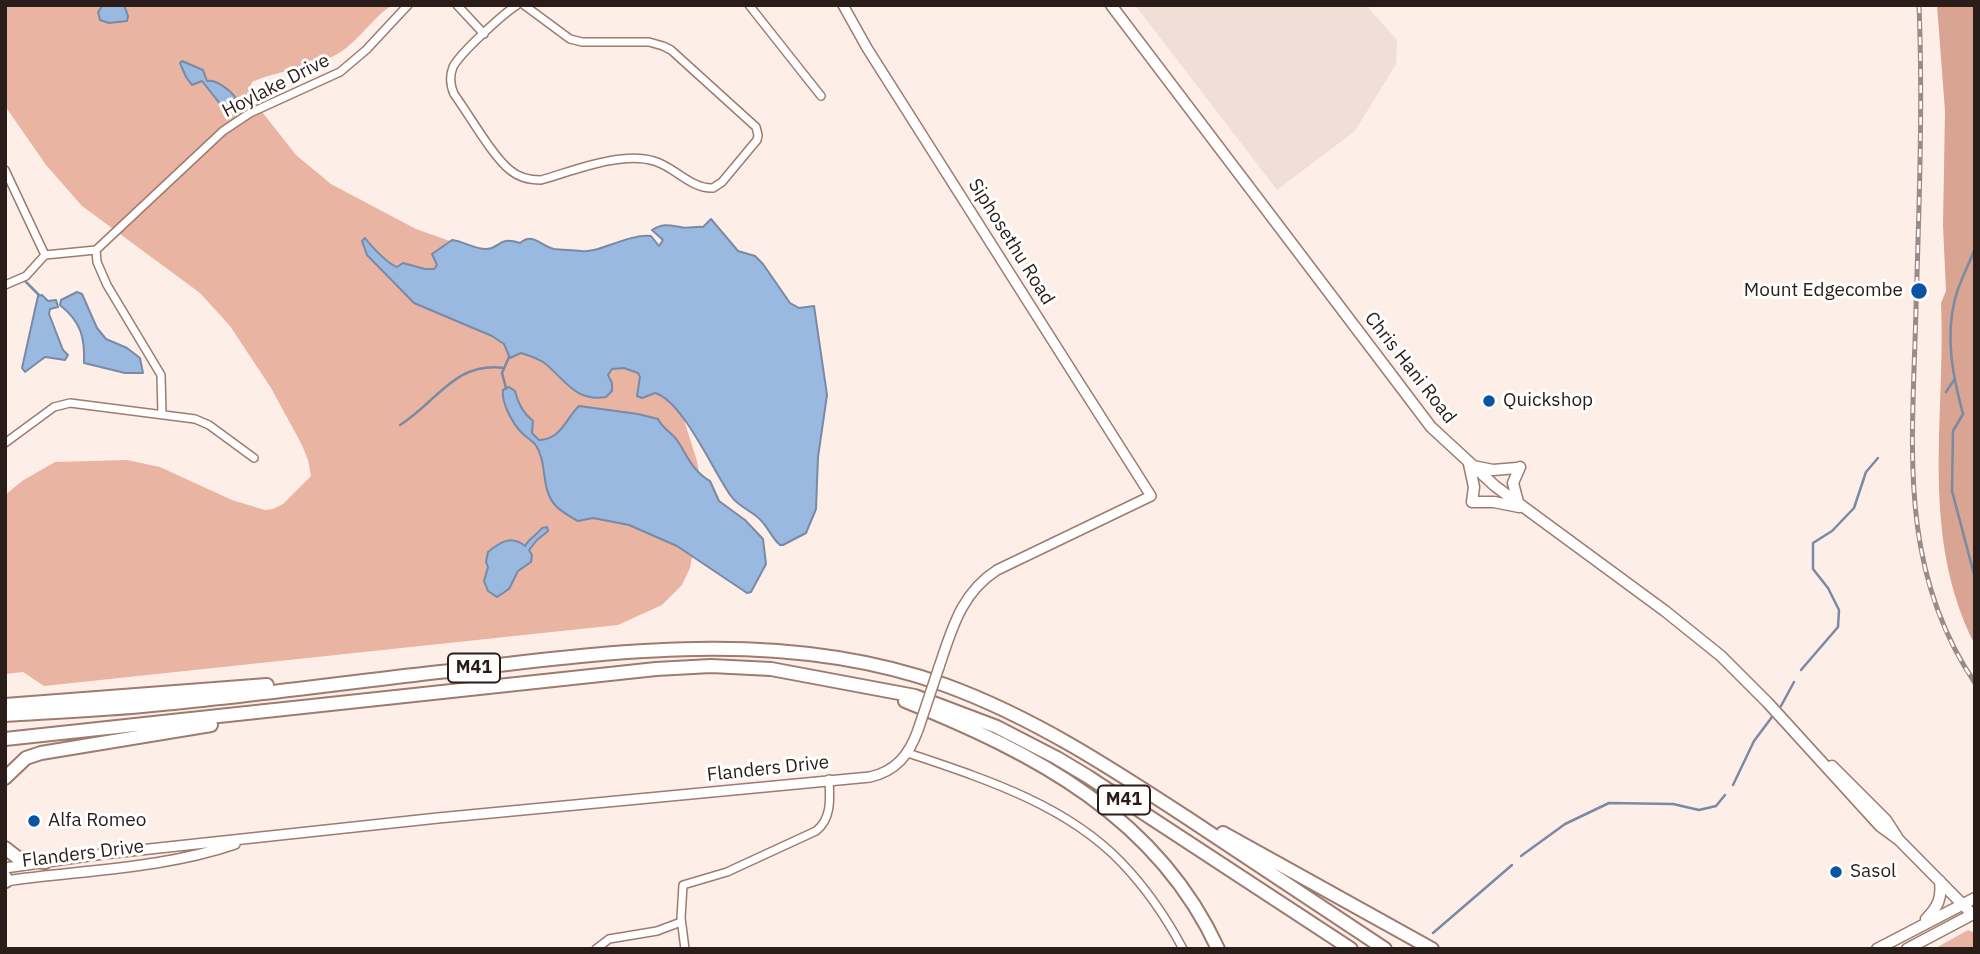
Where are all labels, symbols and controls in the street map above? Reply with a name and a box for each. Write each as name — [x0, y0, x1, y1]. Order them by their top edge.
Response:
street label: Hoylake Drive — [218, 49, 334, 123]
street label: Siphosethu Road — [963, 175, 1059, 309]
place label: Mount Edgecombe — [1744, 280, 1903, 302]
marker: Mount Edgecombe — [1909, 281, 1929, 301]
street label: Chris Hani Road — [1359, 308, 1461, 428]
place label: Quickshop — [1503, 390, 1593, 412]
marker: Quickshop — [1481, 393, 1497, 409]
road number: M41 — [448, 654, 500, 682]
street label: Flanders Drive — [706, 751, 830, 787]
road number: M41 — [1098, 786, 1150, 814]
place label: Alfa Romeo — [48, 810, 146, 832]
marker: Alfa Romeo — [26, 813, 42, 829]
street label: Flanders Drive — [21, 835, 145, 873]
place label: Sasol — [1850, 861, 1896, 883]
marker: Sasol — [1828, 864, 1844, 880]

